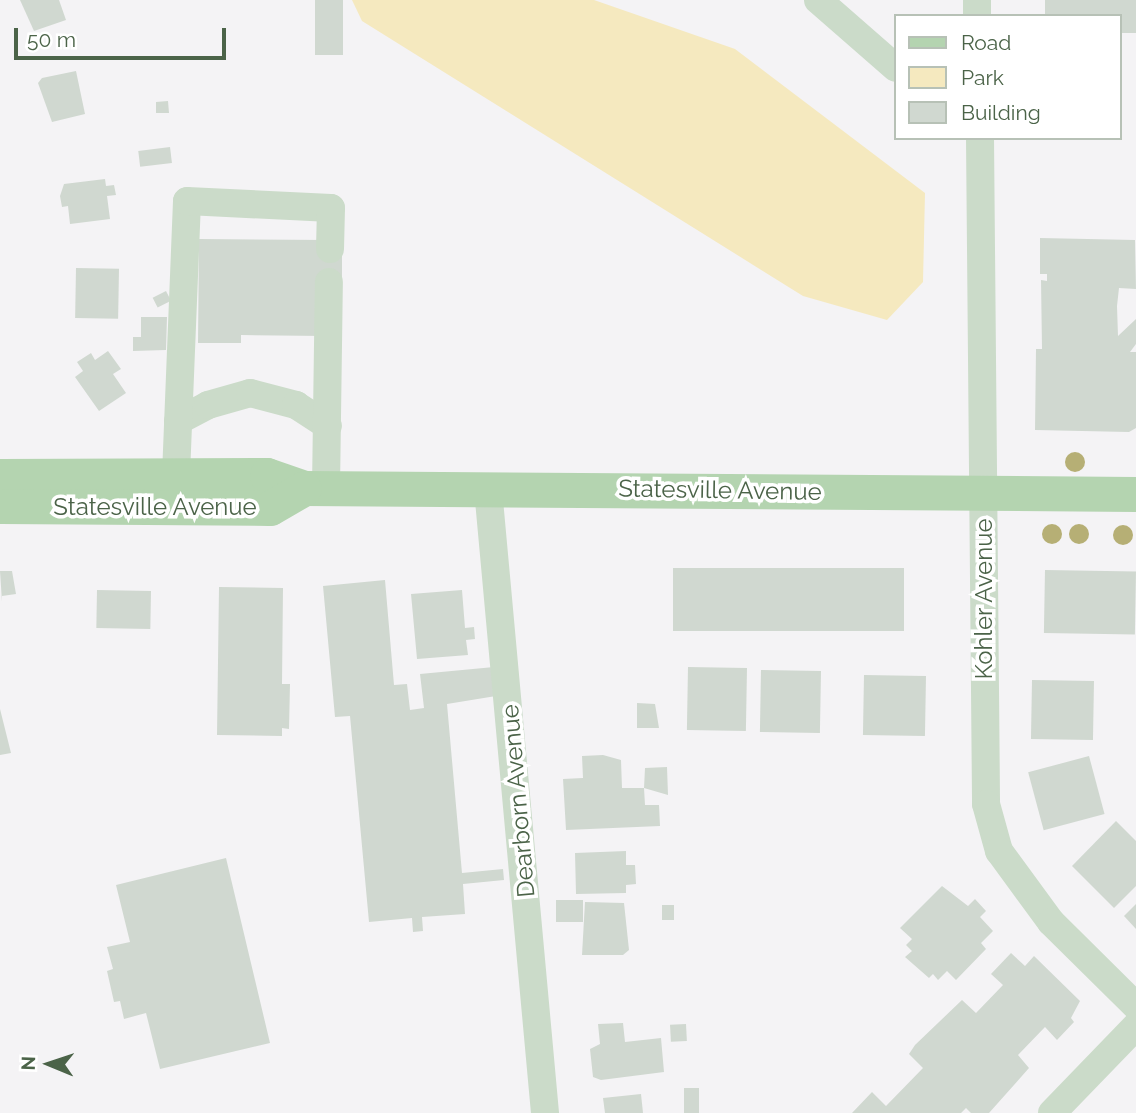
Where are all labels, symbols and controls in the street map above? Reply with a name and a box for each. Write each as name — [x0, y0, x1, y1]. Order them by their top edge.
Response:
scale bar — [18, 14, 229, 58]
legend — [894, 14, 1122, 140]
text: 50 m — [27, 27, 76, 52]
text: Road — [961, 30, 1011, 55]
text: Park — [961, 65, 1004, 90]
text: Building — [961, 100, 1041, 125]
street label: Statesville Avenue — [618, 474, 822, 506]
street label: Statesville Avenue — [53, 493, 257, 521]
street label: Kohler Avenue — [970, 518, 998, 680]
street label: Dearborn Avenue — [495, 703, 541, 899]
north arrow — [14, 1029, 84, 1099]
text: N — [17, 1056, 39, 1071]

